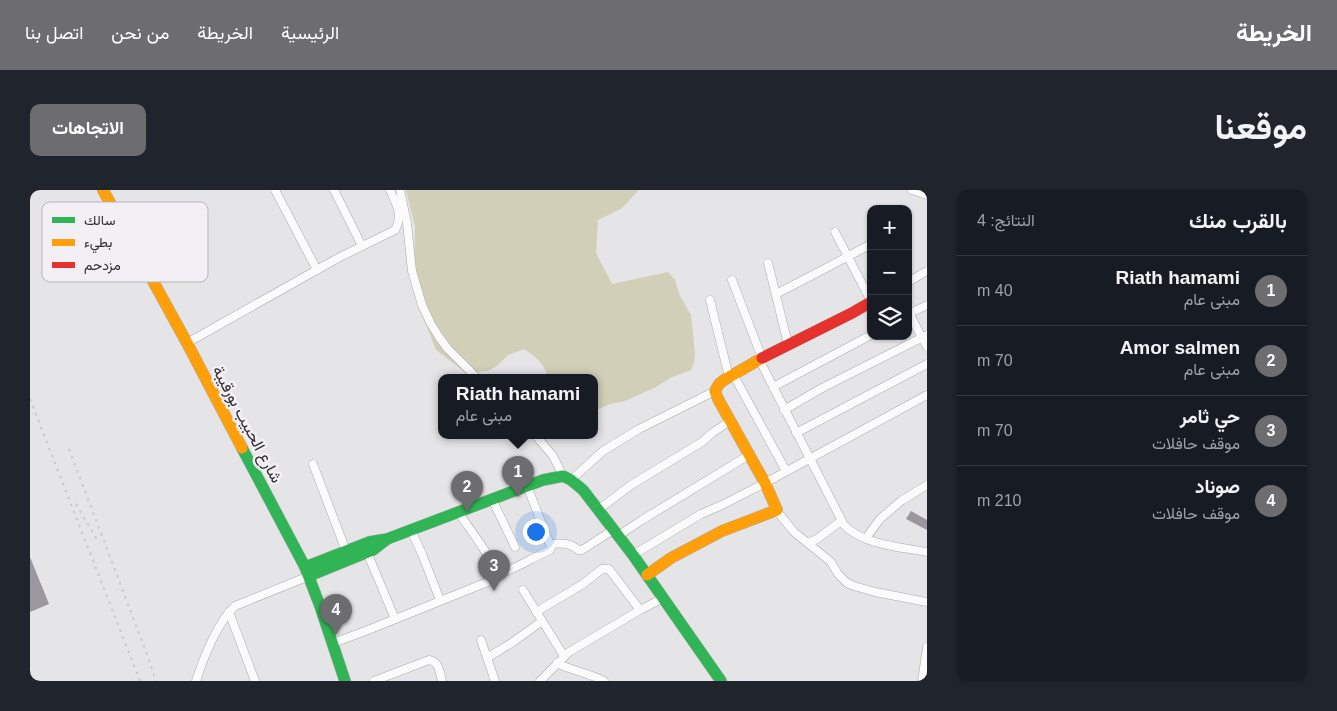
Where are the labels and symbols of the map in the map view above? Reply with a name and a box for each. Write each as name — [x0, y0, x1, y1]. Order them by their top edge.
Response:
legend — [42, 202, 208, 282]
text: سالك — [84, 212, 115, 228]
text: بطيء — [84, 234, 112, 254]
text: مزدحم — [84, 257, 121, 274]
street label: شارع الحبيب بورقيبة — [207, 363, 286, 487]
pin: 1 — [502, 456, 534, 497]
pin: 2 — [451, 471, 483, 512]
your location — [523, 519, 549, 545]
pin: 3 — [478, 550, 510, 591]
pin: 4 — [320, 594, 352, 635]

